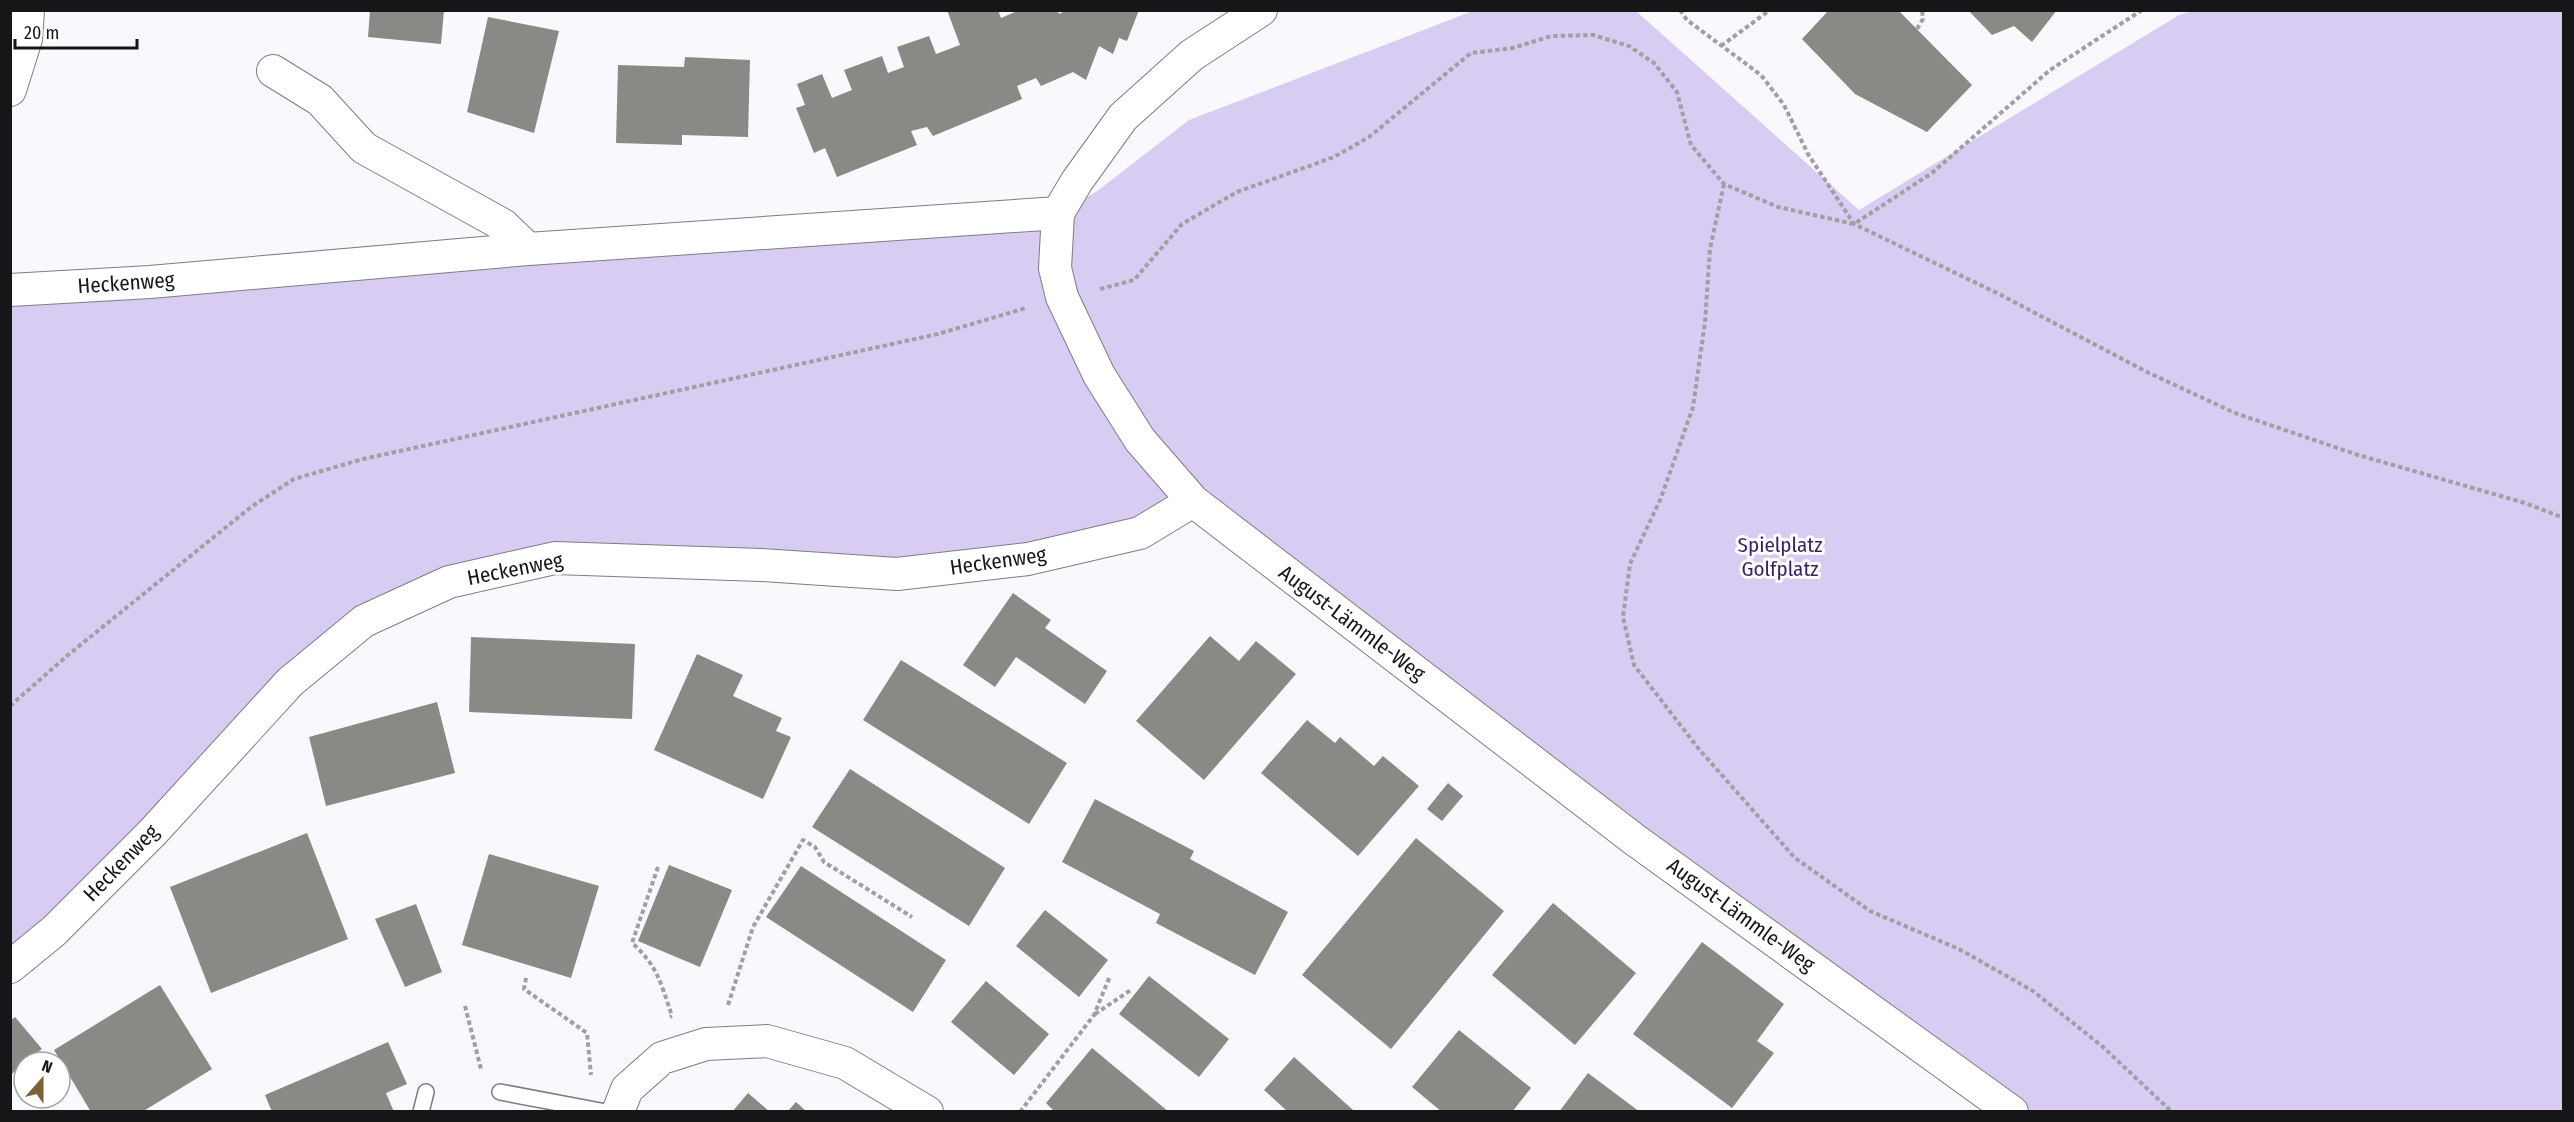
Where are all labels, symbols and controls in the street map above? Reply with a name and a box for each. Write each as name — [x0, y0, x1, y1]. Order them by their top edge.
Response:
scale bar — [15, 12, 136, 50]
text: 20 m — [24, 22, 59, 44]
street label: Heckenweg — [77, 267, 175, 299]
park label: Spielplatz Golfplatz — [1738, 532, 1822, 582]
street label: Heckenweg — [948, 541, 1048, 581]
street label: Heckenweg — [465, 547, 565, 591]
street label: August-Lämmle-Weg — [1274, 560, 1430, 687]
street label: Heckenweg — [78, 819, 164, 907]
street label: August-Lämmle-Weg — [1662, 853, 1820, 977]
north arrow — [12, 1050, 72, 1110]
text: N — [39, 1056, 55, 1077]

